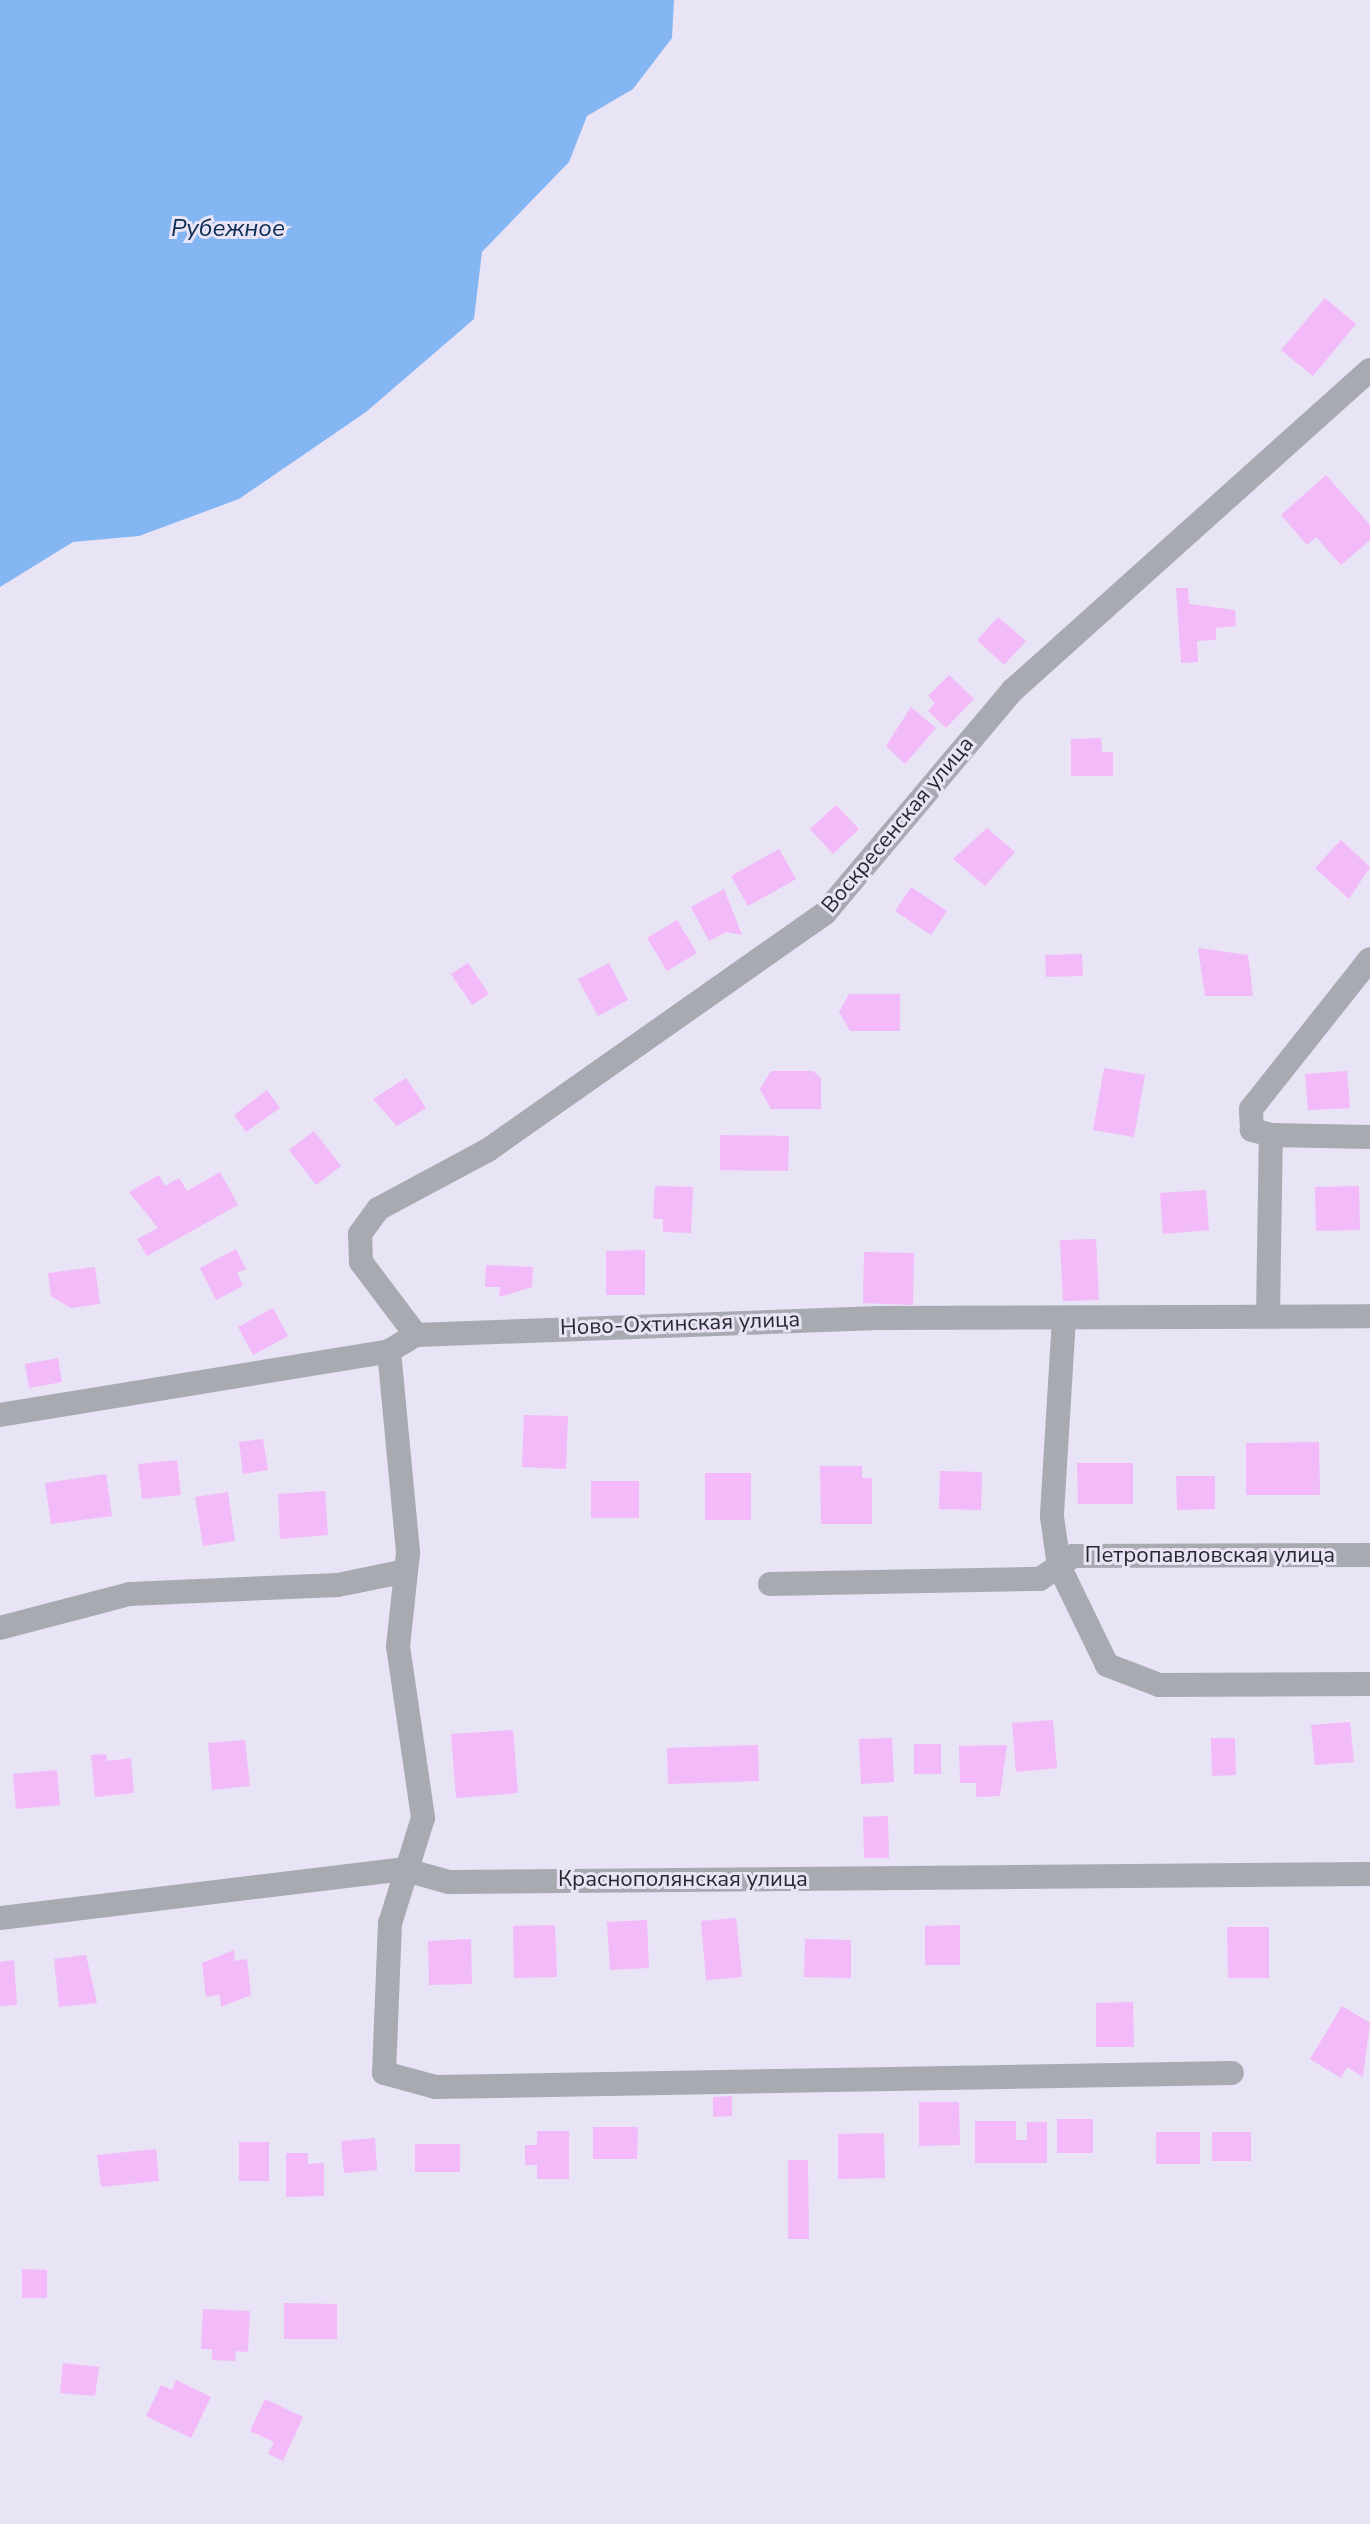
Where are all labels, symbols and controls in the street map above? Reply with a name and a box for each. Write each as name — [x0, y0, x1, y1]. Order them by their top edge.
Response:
water label: Рубежное — [171, 215, 285, 243]
street label: Воскресенская улица — [816, 731, 980, 919]
street label: Ново-Охтинская улица — [560, 1307, 800, 1341]
street label: Петропавловская улица — [1085, 1543, 1335, 1569]
street label: Краснополянская улица — [558, 1867, 808, 1893]

